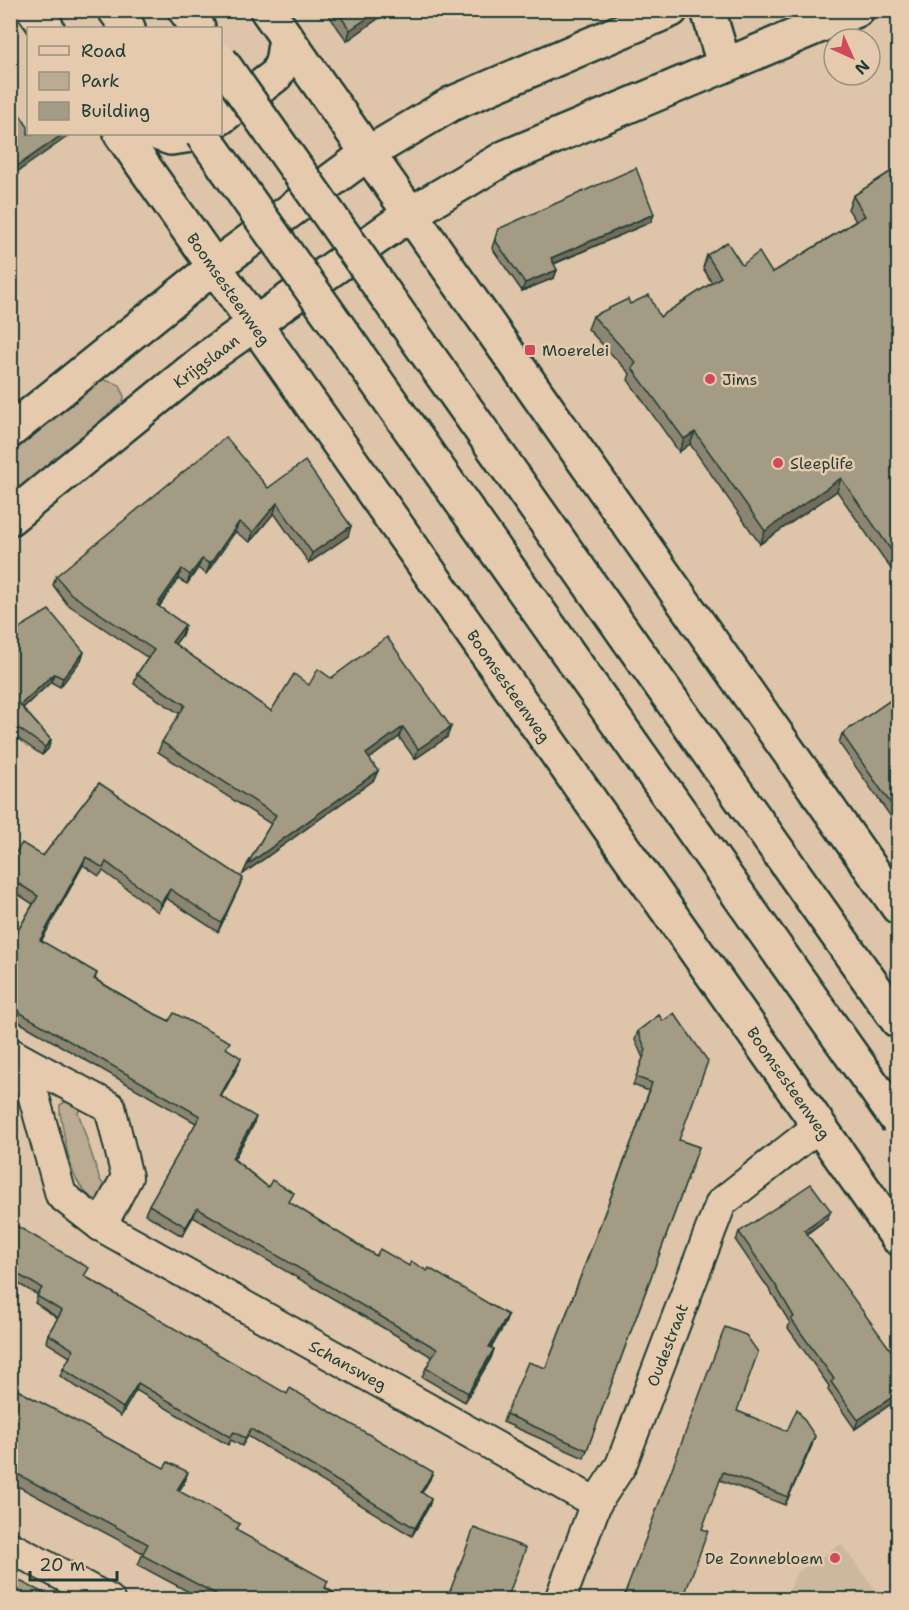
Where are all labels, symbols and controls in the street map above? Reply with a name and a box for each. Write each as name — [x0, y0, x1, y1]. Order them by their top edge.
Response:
legend — [27, 27, 222, 135]
north arrow — [822, 27, 882, 87]
text: Road — [81, 39, 126, 63]
text: N — [850, 55, 874, 79]
text: Park — [81, 69, 120, 93]
text: Building — [81, 99, 150, 123]
street label: Boomsesteenweg — [182, 229, 275, 350]
street label: Krijgslaan — [169, 330, 244, 393]
place label: Moerelei — [542, 340, 609, 361]
marker: Moerelei — [523, 343, 537, 357]
place label: Jims — [722, 369, 758, 390]
marker: Jims — [703, 372, 717, 386]
place label: Sleeplife — [790, 453, 854, 474]
marker: Sleeplife — [771, 456, 785, 470]
street label: Boomsesteenweg — [462, 626, 555, 747]
street label: Boomsesteenweg — [742, 1023, 835, 1144]
street label: Oudestraat — [642, 1301, 693, 1390]
street label: Schansweg — [305, 1335, 391, 1396]
scale bar — [30, 1544, 117, 1582]
place label: De Zonnebloem — [705, 1548, 823, 1569]
marker: De Zonnebloem — [828, 1551, 842, 1565]
text: 20 m — [39, 1553, 85, 1577]

